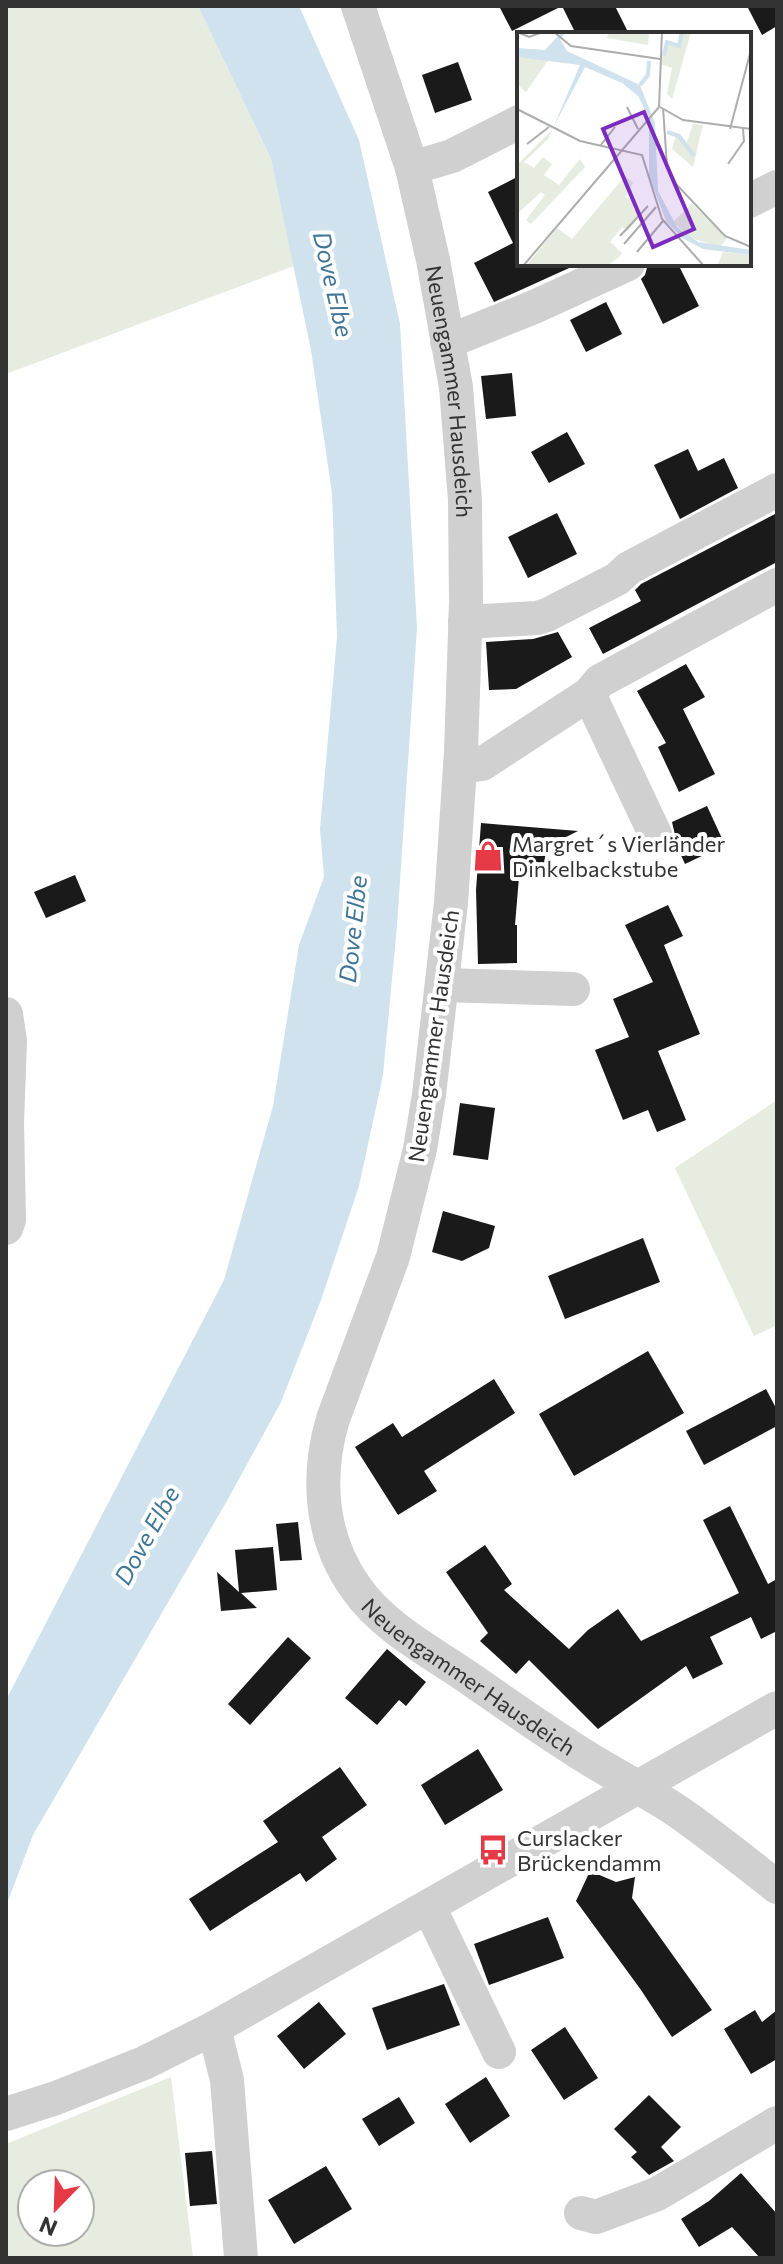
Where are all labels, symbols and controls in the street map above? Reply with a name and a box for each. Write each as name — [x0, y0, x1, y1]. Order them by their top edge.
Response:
inset map — [517, 32, 751, 266]
water label: Dove Elbe — [308, 228, 360, 340]
street label: Neuengammer Hausdeich — [421, 263, 479, 518]
place label: Margret´s Vierländer Dinkelbackstube — [512, 830, 725, 882]
shop icon: Margret´s Vierländer Dinkelbackstube — [471, 839, 505, 873]
water label: Dove Elbe — [332, 874, 372, 984]
street label: Neuengammer Hausdeich — [402, 908, 464, 1164]
water label: Dove Elbe — [107, 1481, 185, 1589]
street label: Neuengammer Hausdeich — [357, 1592, 581, 1760]
place label: Curslacker Brückendamm — [517, 1824, 661, 1876]
bus stop icon: Curslacker Brückendamm — [476, 1833, 510, 1867]
north arrow — [16, 2168, 96, 2248]
text: N — [35, 2211, 61, 2243]

